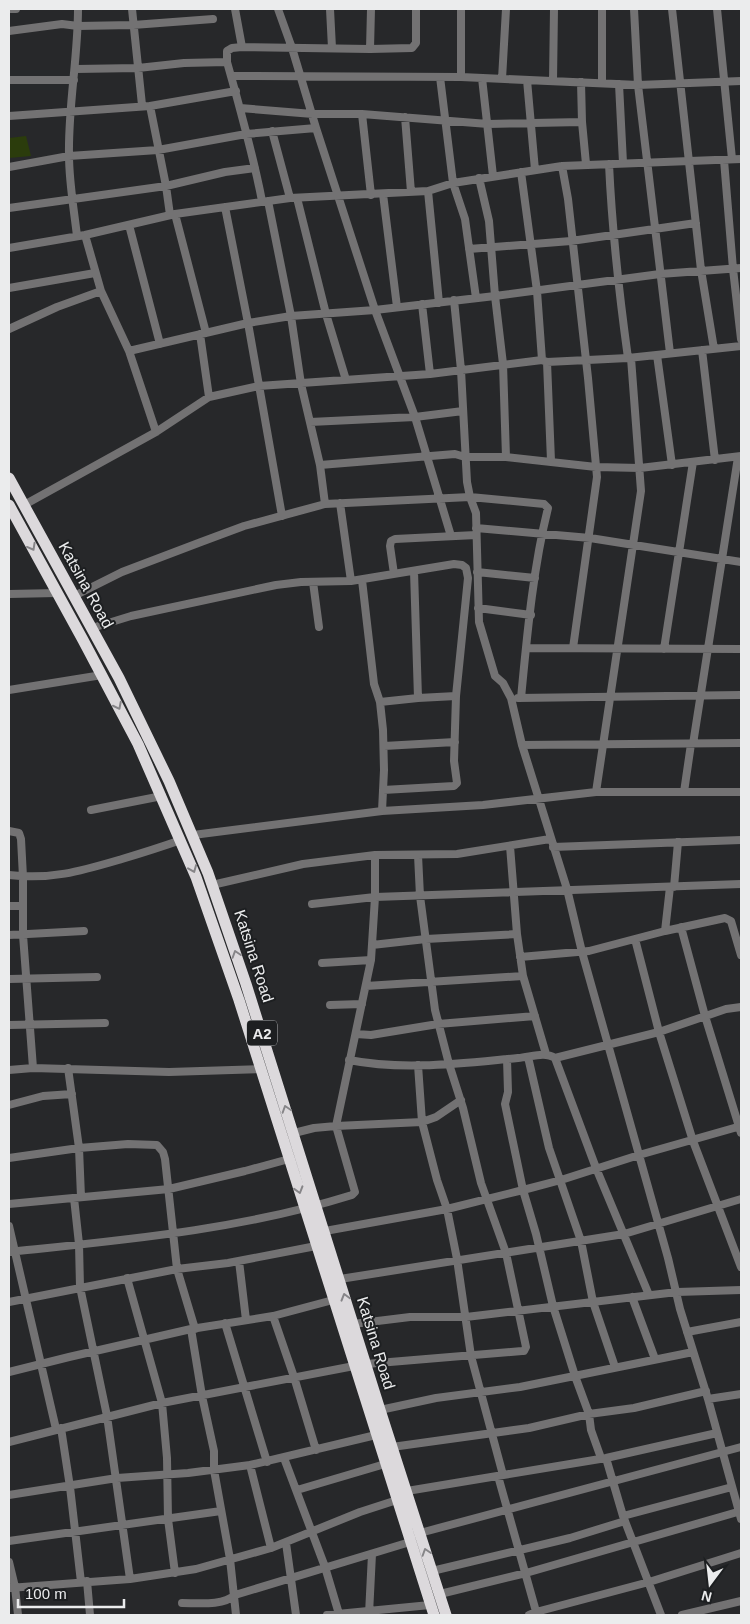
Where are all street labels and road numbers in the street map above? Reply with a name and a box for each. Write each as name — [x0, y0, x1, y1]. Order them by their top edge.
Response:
street label: Katsina Road — [55, 539, 117, 631]
street label: Katsina Road — [231, 908, 277, 1004]
road number: A2 — [247, 1020, 277, 1046]
street label: Katsina Road — [354, 1295, 398, 1391]

